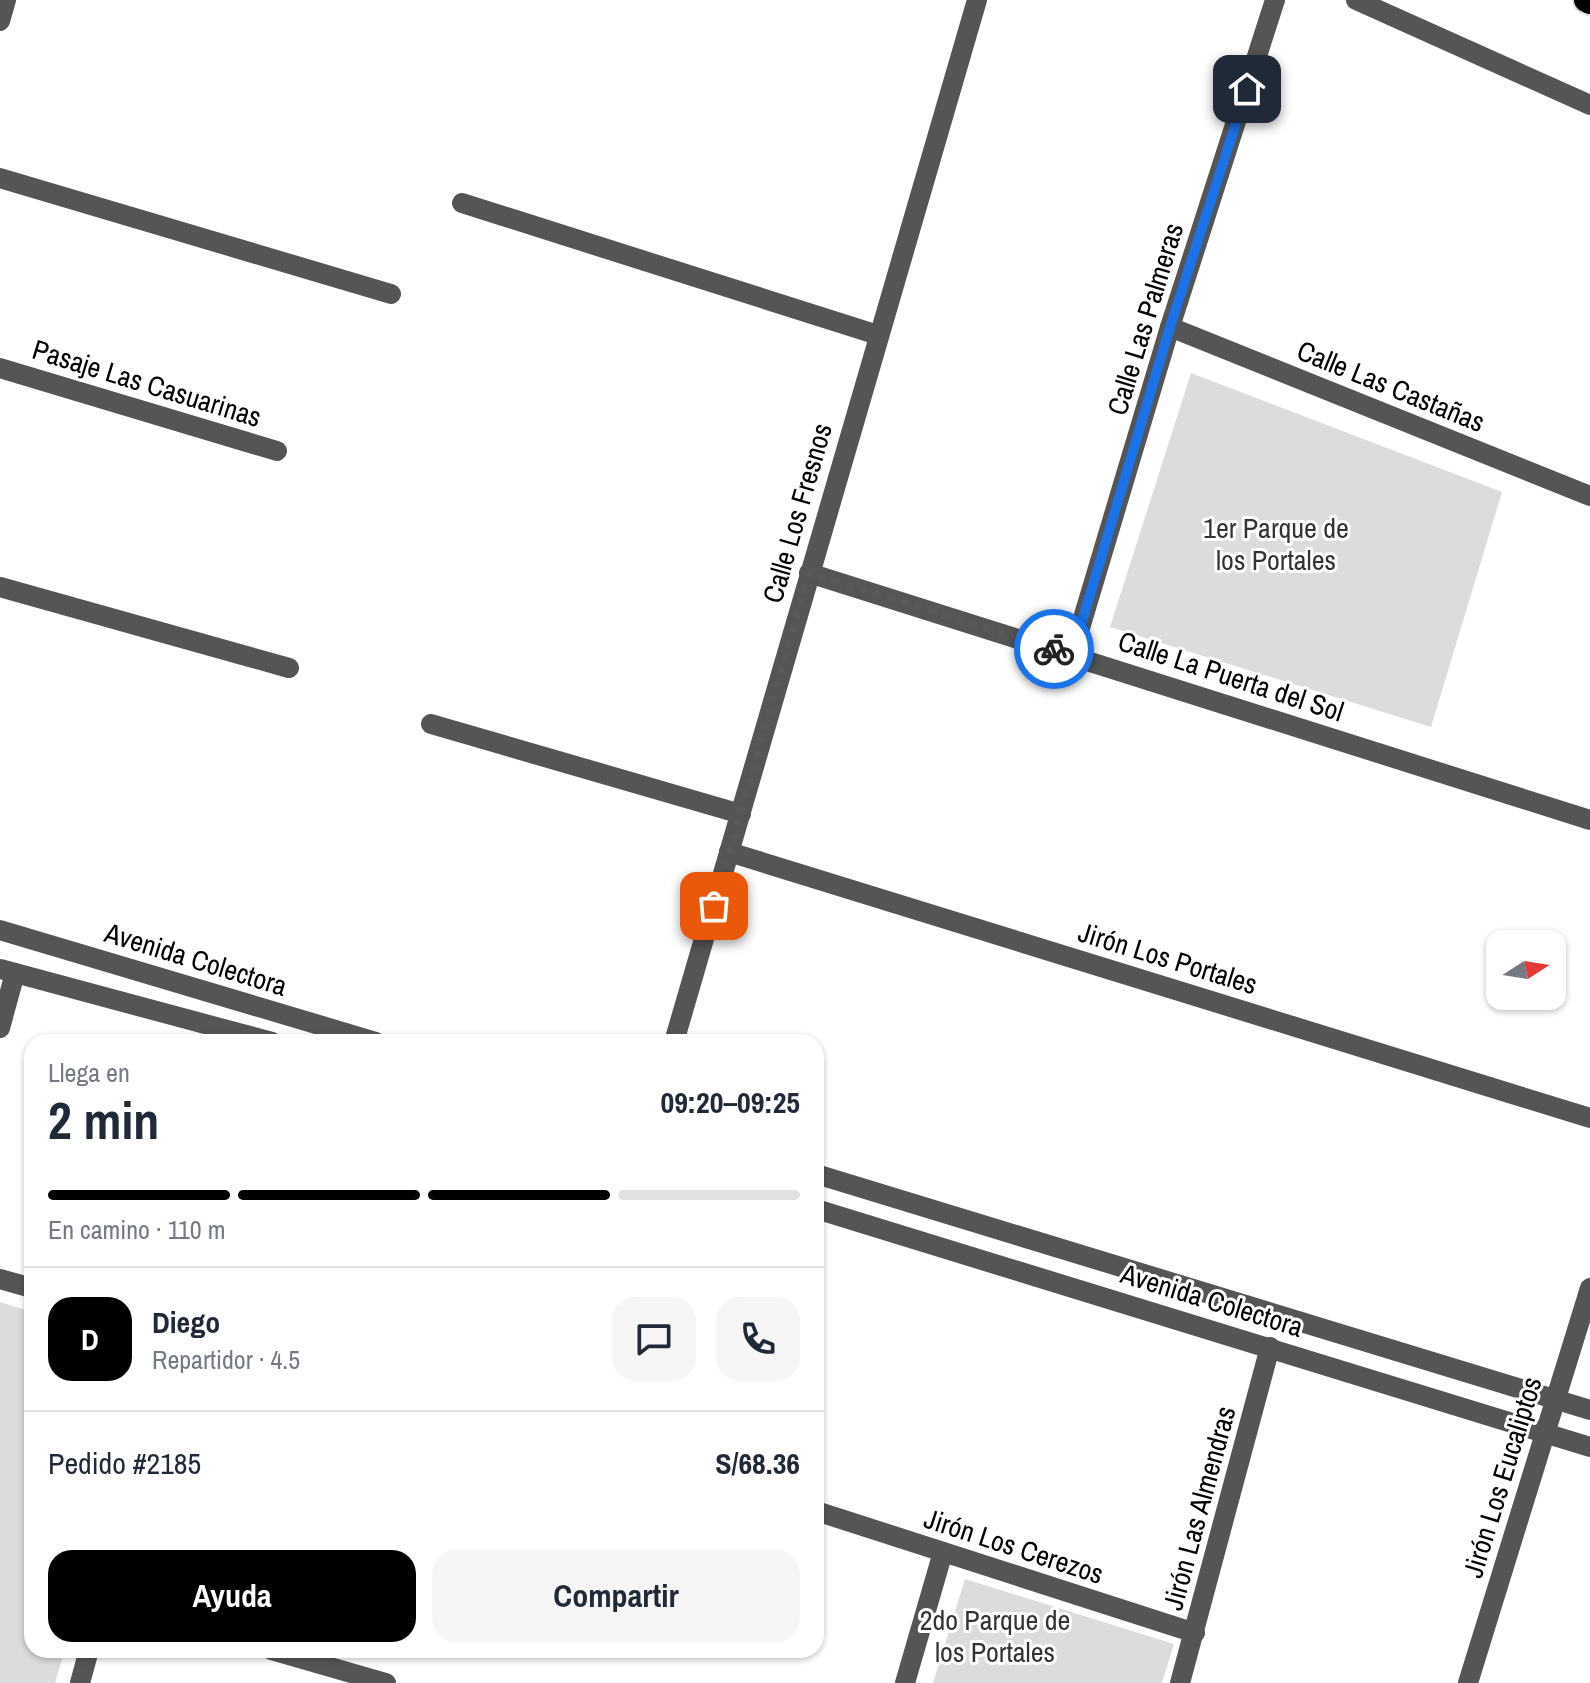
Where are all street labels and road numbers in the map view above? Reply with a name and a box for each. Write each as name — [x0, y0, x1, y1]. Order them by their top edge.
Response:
street label: Calle Las Palmeras — [1098, 218, 1192, 420]
street label: Pasaje Las Casuarinas — [28, 330, 266, 436]
street label: Calle Las Castañas — [1292, 331, 1490, 441]
street label: Calle Los Fresnos — [753, 419, 841, 607]
street label: Calle La Puerta del Sol — [1113, 622, 1349, 730]
street label: Avenida Colectora — [99, 913, 292, 1005]
street label: Jirón Los Portales — [1074, 913, 1262, 1003]
street label: Avenida Colectora — [1115, 1254, 1308, 1346]
street label: Jirón Los Eucaliptos — [1453, 1372, 1551, 1582]
street label: Jirón Las Almendras — [1154, 1402, 1244, 1614]
street label: Jirón Los Cerezos — [920, 1499, 1108, 1593]

